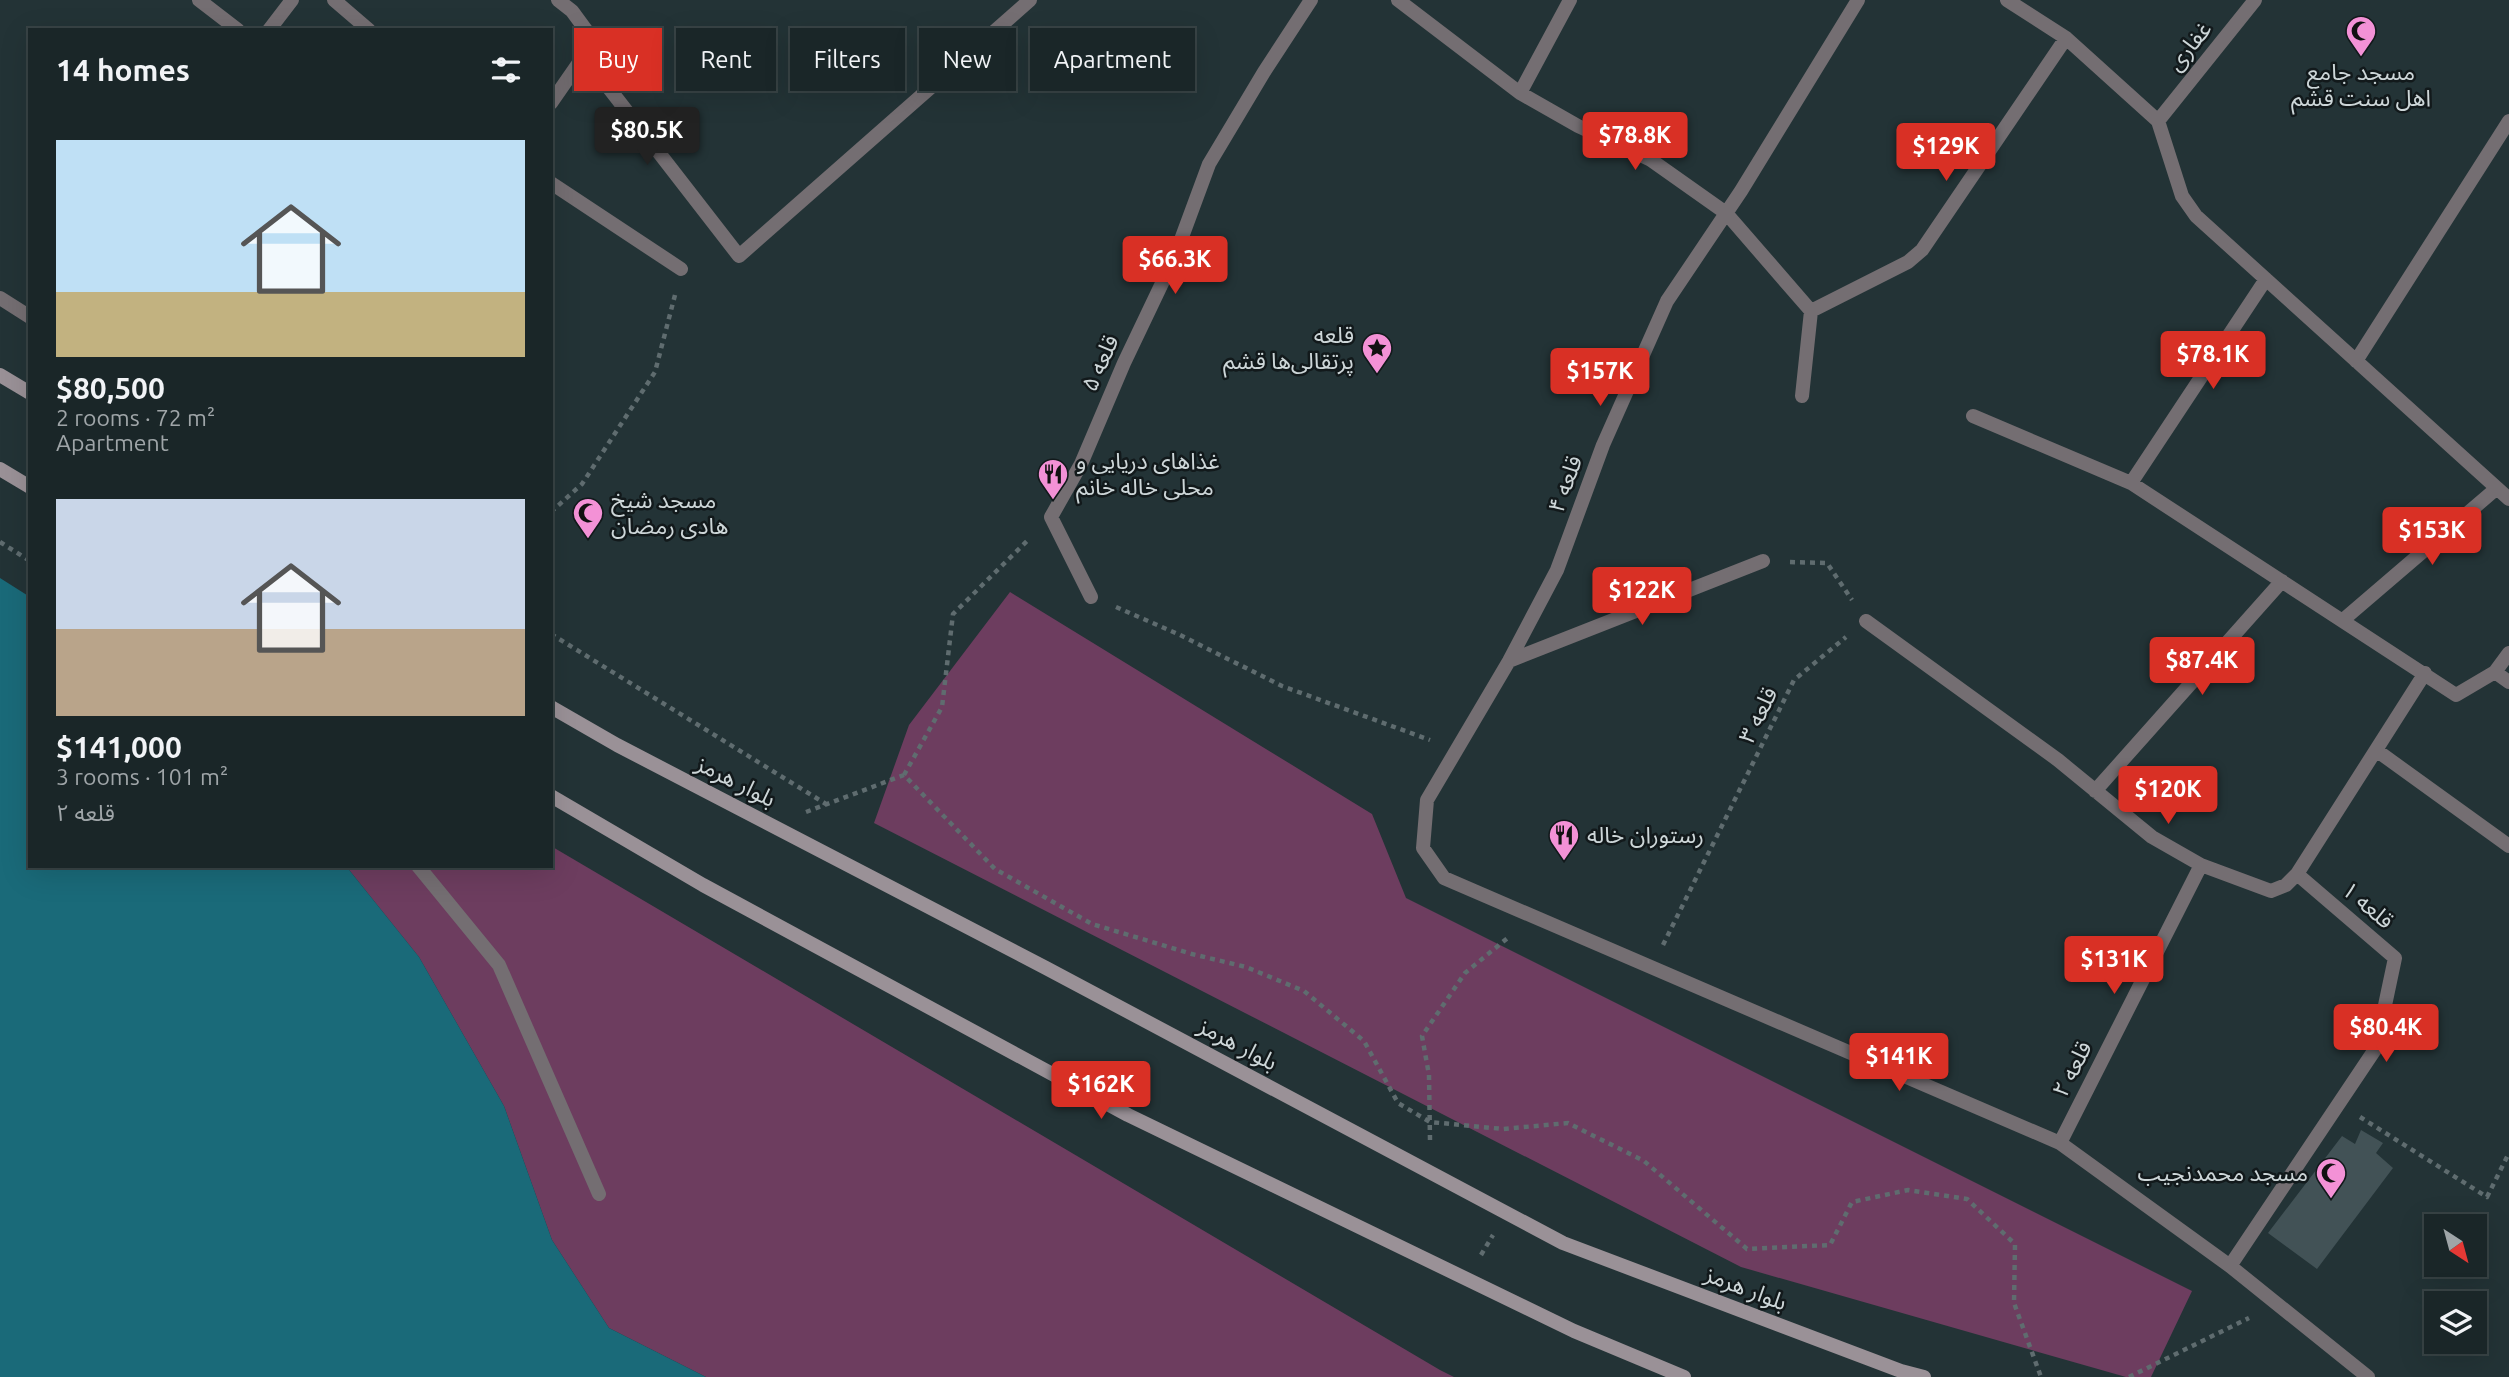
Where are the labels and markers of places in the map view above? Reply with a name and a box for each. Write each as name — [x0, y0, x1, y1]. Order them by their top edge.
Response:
mosque icon: مسجد جامع اهل سنت قشم — [2344, 14, 2378, 58]
place label: مسجد جامع اهل سنت قشم — [2291, 59, 2431, 115]
pin: $80.5K — [590, 108, 704, 167]
pin: $78.8K — [1578, 113, 1692, 172]
pin: $129K — [1897, 124, 1995, 183]
pin: $66.3K — [1118, 236, 1232, 296]
place label: قلعه پرتقالی‌ها قشم — [1223, 322, 1354, 378]
place icon: قلعه پرتقالی‌ها قشم — [1360, 331, 1394, 375]
pin: $78.1K — [2156, 332, 2270, 391]
pin: $157K — [1551, 348, 1649, 408]
place label: غذاهای دریایی و محلی خاله‌ خانم — [1076, 448, 1220, 504]
restaurant icon: غذاهای دریایی و محلی خاله‌ خانم — [1036, 457, 1070, 501]
place label: مسجد شیخ هادی رمضان — [611, 487, 728, 540]
mosque icon: مسجد شیخ هادی رمضان — [571, 496, 605, 540]
pin: $153K — [2383, 508, 2481, 567]
pin: $122K — [1593, 568, 1691, 627]
pin: $87.4K — [2145, 638, 2259, 697]
pin: $120K — [2119, 766, 2217, 826]
restaurant icon: رستوران خاله — [1547, 818, 1581, 862]
place label: رستوران خاله — [1587, 822, 1704, 849]
pin: $131K — [2065, 936, 2163, 996]
pin: $80.4K — [2329, 1004, 2443, 1064]
pin: $141K — [1850, 1034, 1948, 1093]
pin: $162K — [1052, 1062, 1150, 1121]
mosque icon: مسجد محمدنجیب — [2314, 1156, 2348, 1200]
place label: مسجد محمدنجیب — [2137, 1160, 2308, 1186]

